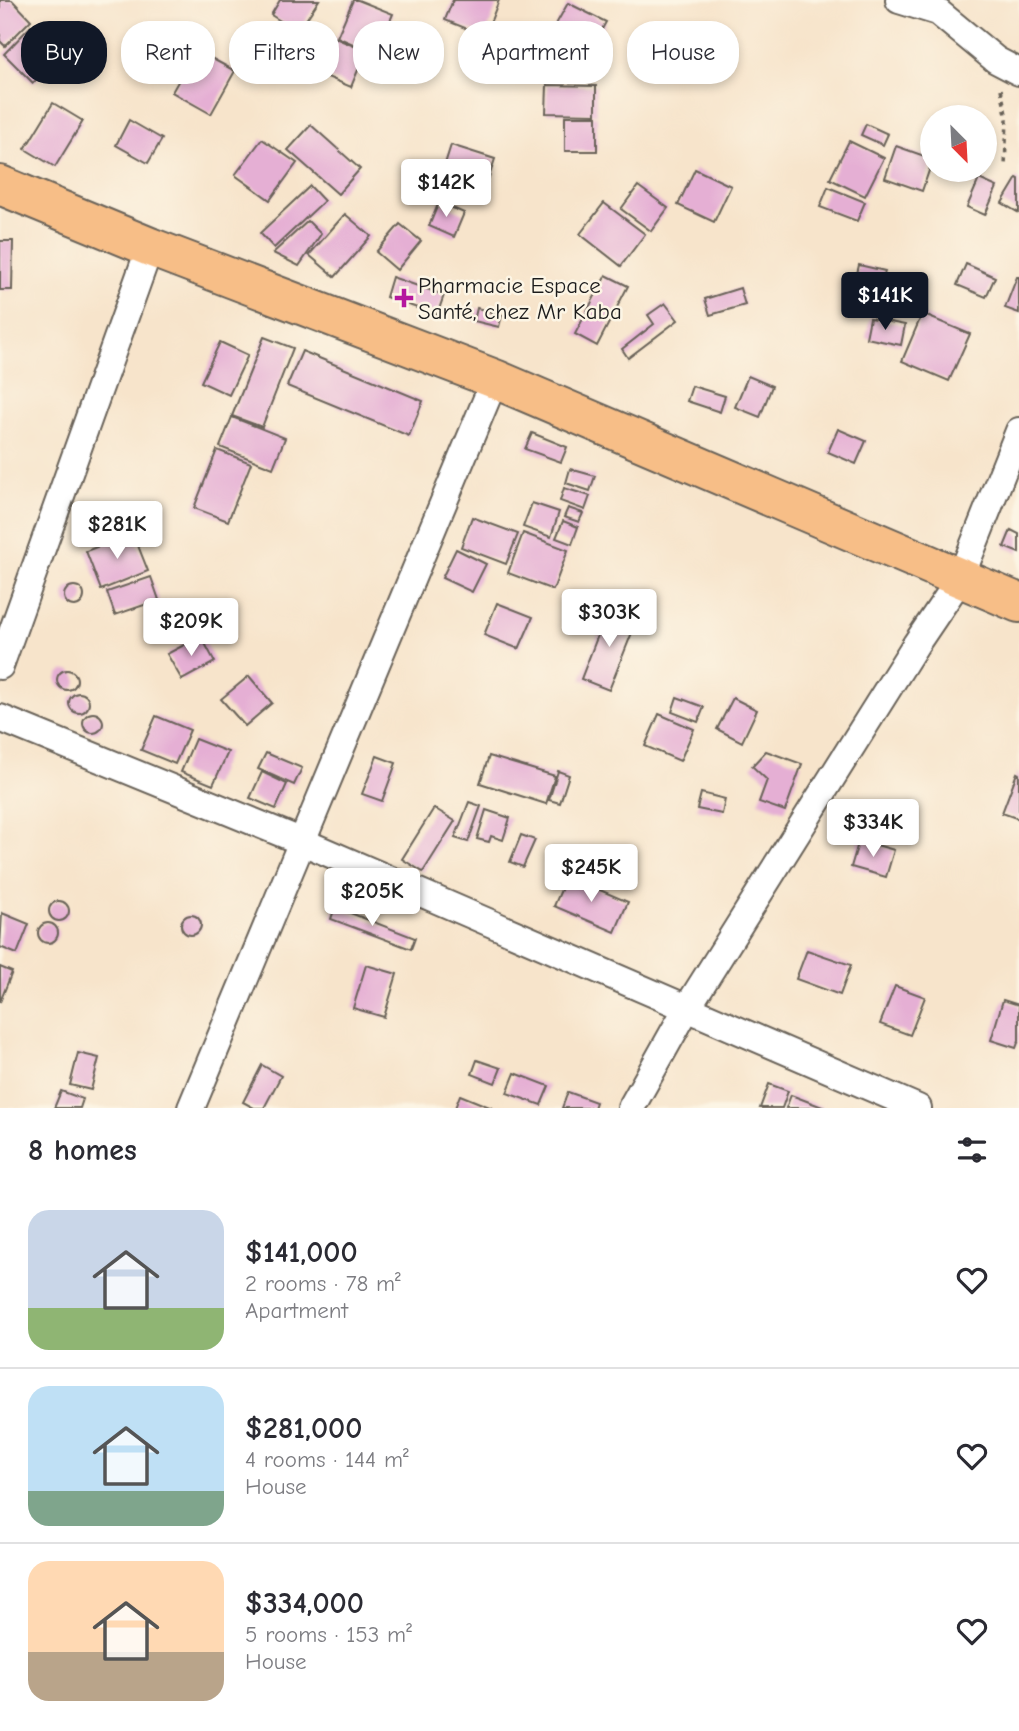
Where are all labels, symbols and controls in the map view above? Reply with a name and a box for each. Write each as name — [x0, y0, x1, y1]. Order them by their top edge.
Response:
chip: Buy — [21, 21, 107, 84]
chip: Rent — [121, 21, 215, 84]
chip: Filters — [229, 21, 339, 84]
chip: New — [353, 21, 444, 84]
chip: Apartment — [458, 21, 613, 84]
chip: House — [627, 21, 739, 84]
north arrow — [920, 105, 998, 182]
map controls — [920, 105, 997, 182]
pin: $142K — [397, 160, 495, 219]
text: $142K — [417, 168, 475, 195]
place label: Pharmacie Espace Santé, chez Mr Kaba — [418, 272, 622, 325]
pin: $141K — [836, 272, 934, 332]
text: $141K — [857, 281, 913, 308]
marker: Pharmacie Espace Santé, chez Mr Kaba — [396, 290, 412, 306]
pin: $281K — [68, 502, 166, 561]
text: $281K — [87, 510, 147, 537]
pin: $303K — [560, 590, 658, 649]
pin: $209K — [142, 598, 240, 658]
text: $303K — [578, 598, 640, 625]
text: $209K — [159, 607, 223, 634]
pin: $334K — [824, 800, 922, 859]
text: $334K — [843, 808, 903, 835]
pin: $245K — [542, 844, 640, 904]
text: $245K — [561, 853, 621, 880]
pin: $205K — [323, 869, 421, 928]
text: $205K — [340, 877, 404, 904]
icon: filters — [953, 1131, 991, 1169]
text: 8 homes — [28, 1133, 137, 1168]
text: $141,000 — [245, 1235, 358, 1270]
icon: home — [84, 1238, 168, 1322]
icon: heart — [953, 1261, 991, 1299]
text: 2 rooms · 78 m² — [245, 1270, 401, 1297]
text: Apartment — [245, 1297, 348, 1324]
text: $281,000 — [245, 1411, 362, 1446]
icon: home — [84, 1414, 168, 1498]
icon: heart — [953, 1437, 991, 1475]
text: 4 rooms · 144 m² — [245, 1446, 409, 1473]
text: House — [245, 1473, 307, 1500]
text: $334,000 — [245, 1586, 364, 1621]
icon: home — [84, 1589, 168, 1673]
icon: heart — [953, 1612, 991, 1650]
text: 5 rooms · 153 m² — [245, 1621, 412, 1648]
text: House — [245, 1648, 307, 1675]

